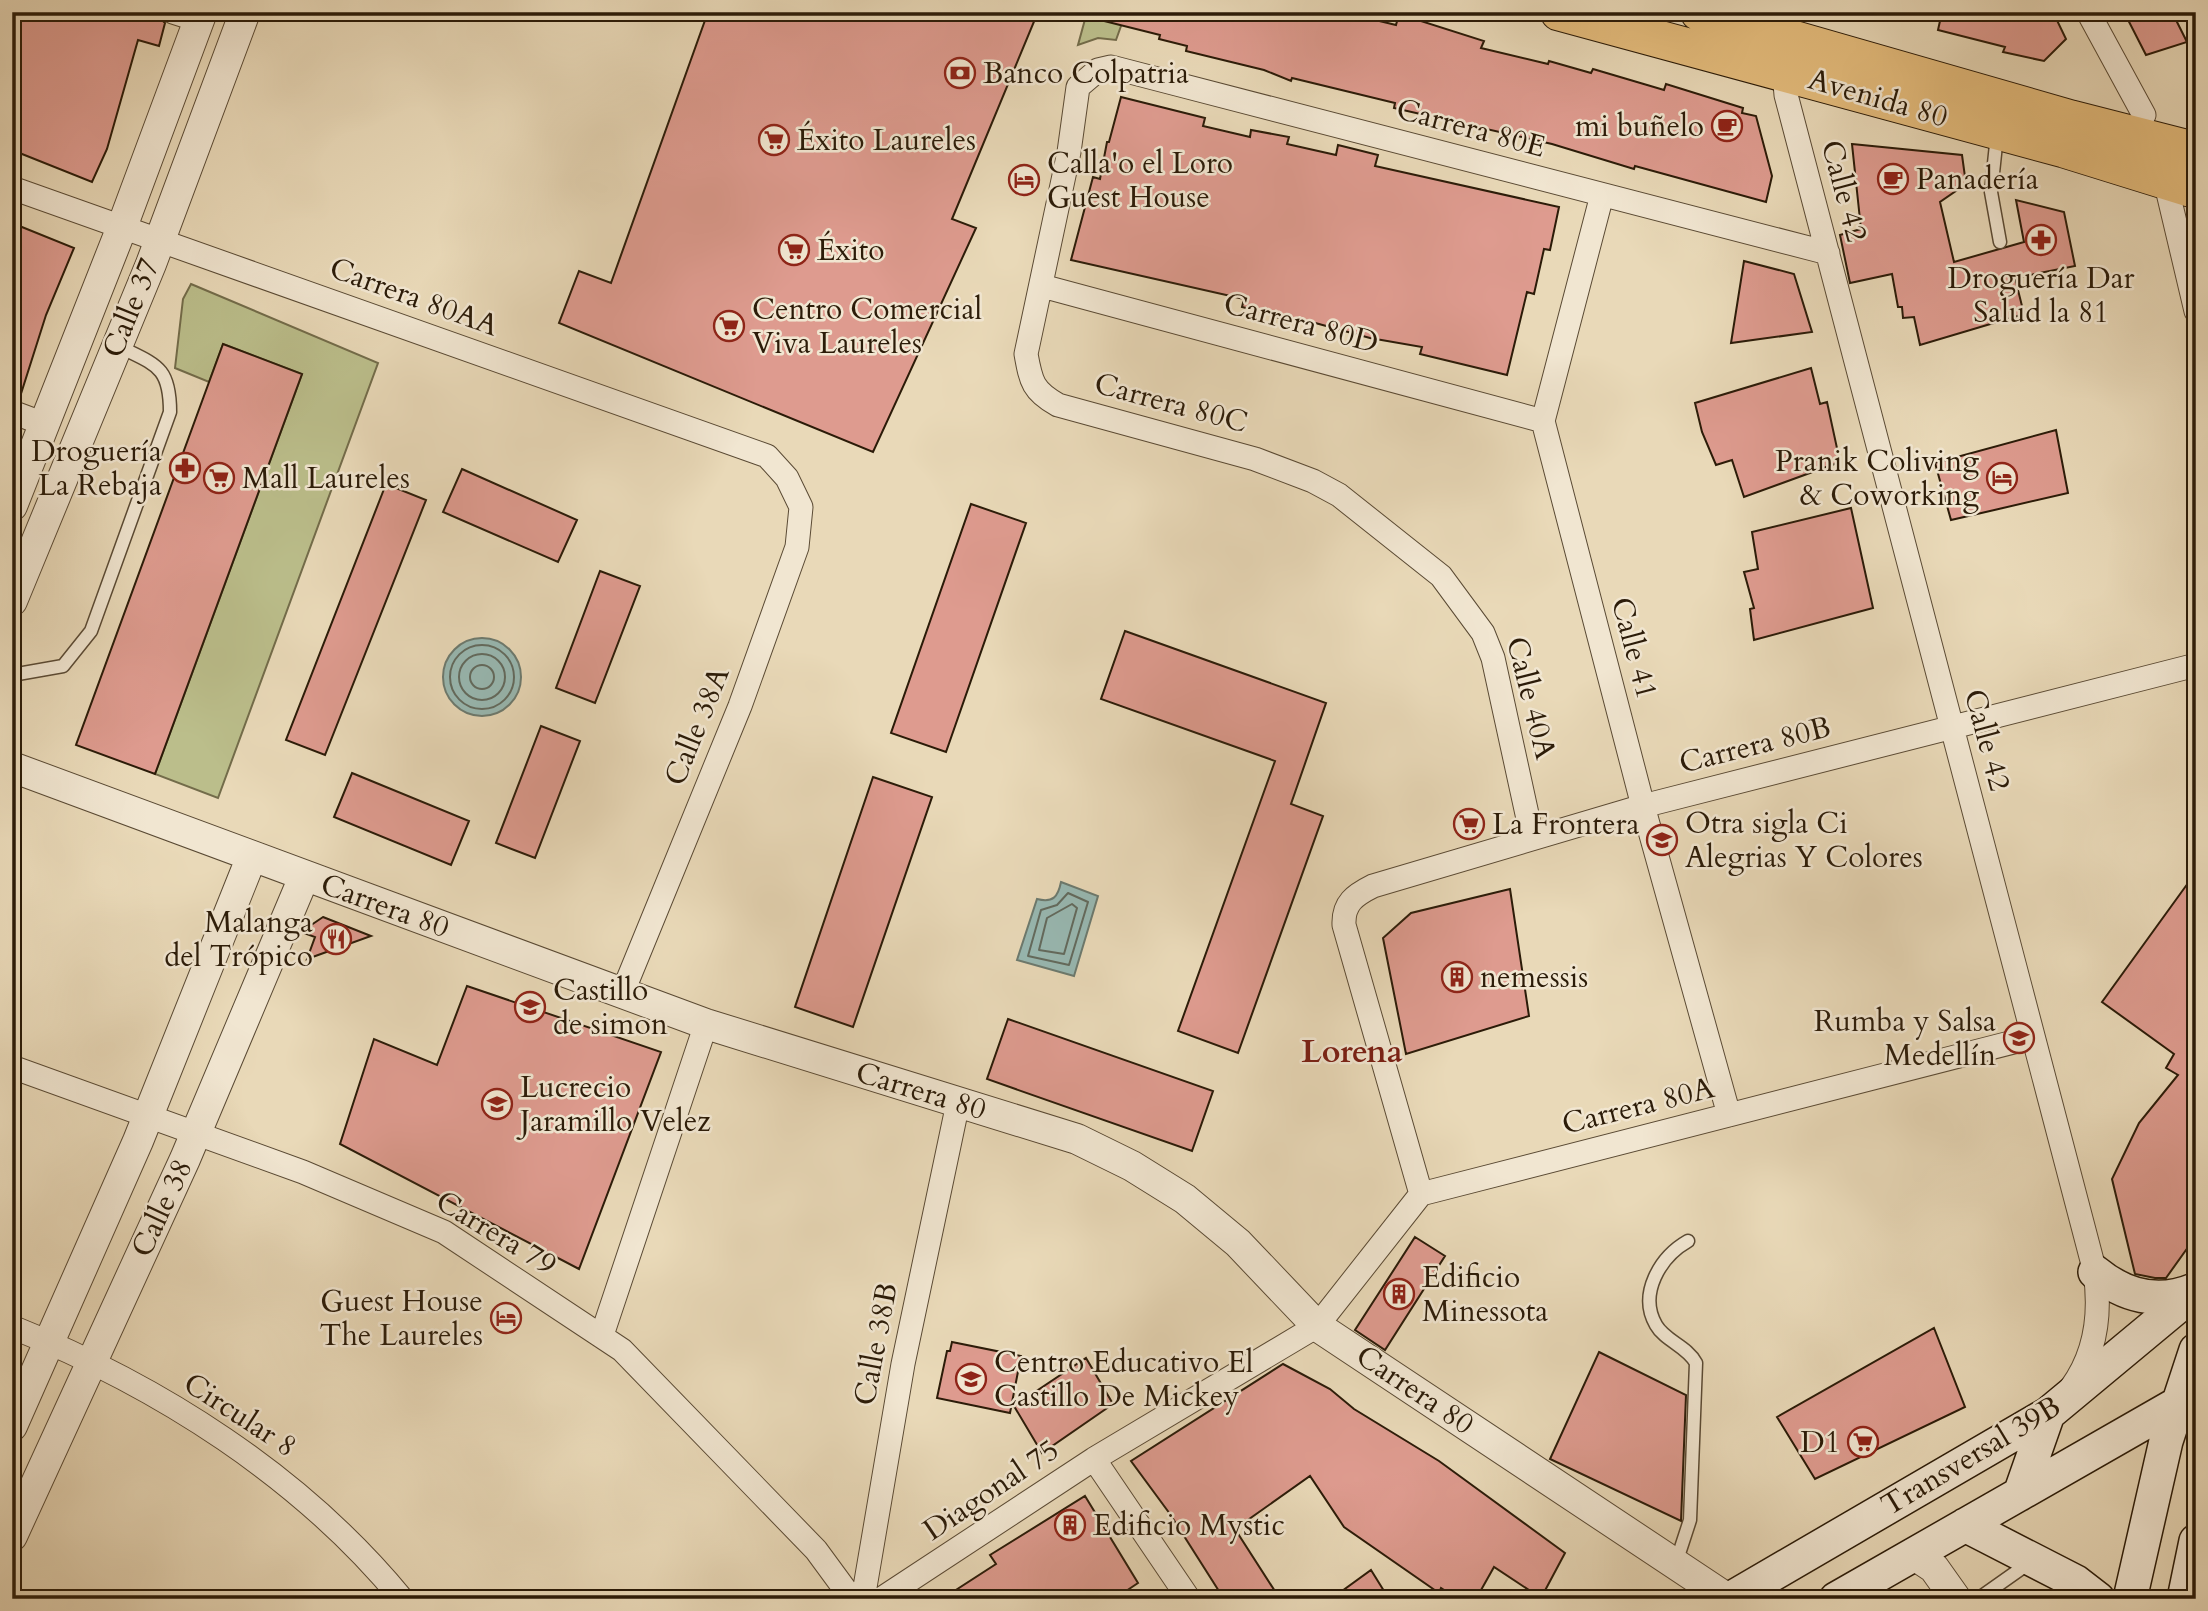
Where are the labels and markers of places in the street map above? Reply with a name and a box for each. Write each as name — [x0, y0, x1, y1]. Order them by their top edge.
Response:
place label: Banco Colpatria — [983, 53, 1189, 94]
bank icon: Banco Colpatria — [943, 56, 977, 90]
place label: mi buñelo — [1575, 106, 1704, 147]
cafe icon: mi buñelo — [1710, 109, 1744, 143]
place label: Éxito Laureles — [797, 120, 976, 161]
supermarket icon: Éxito Laureles — [757, 123, 791, 157]
place label: Calla'o el Loro Guest House — [1047, 143, 1233, 218]
place label: Panadería — [1916, 159, 2039, 200]
cafe icon: Panadería — [1876, 162, 1910, 196]
hotel icon: Calla'o el Loro Guest House — [1007, 163, 1041, 197]
pharmacy icon: Droguería Dar Salud la 81 — [2024, 223, 2058, 257]
place label: Éxito — [817, 230, 885, 271]
supermarket icon: Éxito — [777, 233, 811, 267]
place label: Droguería Dar Salud la 81 — [1947, 258, 2135, 333]
place label: Centro Comercial Viva Laureles — [752, 289, 982, 364]
supermarket icon: Centro Comercial Viva Laureles — [712, 309, 746, 343]
place label: Droguería La Rebaja — [31, 431, 162, 506]
place label: Pranik Coliving & Coworking — [1775, 441, 1979, 516]
pharmacy icon: Droguería La Rebaja — [168, 451, 202, 485]
place label: Mall Laureles — [242, 458, 410, 499]
supermarket icon: Mall Laureles — [202, 461, 236, 495]
hotel icon: Pranik Coliving & Coworking — [1985, 461, 2019, 495]
place label: Otra sigla Ci Alegrias Y Colores — [1685, 803, 1923, 878]
place label: La Frontera — [1492, 804, 1640, 845]
supermarket icon: La Frontera — [1452, 807, 1486, 841]
school or university icon: Otra sigla Ci Alegrias Y Colores — [1645, 823, 1679, 857]
place label: Malanga del Trópico — [164, 902, 313, 977]
restaurant icon: Malanga del Trópico — [319, 922, 353, 956]
place label: nemessis — [1480, 957, 1588, 998]
building icon: nemessis — [1440, 960, 1474, 994]
place label: Castillo de simon — [553, 970, 668, 1045]
school or university icon: Castillo de simon — [513, 990, 547, 1024]
place label: Rumba y Salsa Medellín — [1814, 1001, 1996, 1076]
school or university icon: Rumba y Salsa Medellín — [2002, 1021, 2036, 1055]
place label: Lucrecio Jaramillo Velez — [516, 1067, 711, 1142]
school or university icon: Lucrecio Jaramillo Velez — [480, 1087, 514, 1121]
place label: Edificio Minessota — [1422, 1257, 1548, 1332]
building icon: Edificio Minessota — [1382, 1277, 1416, 1311]
place label: Guest House The Laureles — [319, 1281, 483, 1356]
hotel icon: Guest House The Laureles — [489, 1301, 523, 1335]
place label: Centro Educativo El Castillo De Mickey — [994, 1342, 1254, 1417]
school or university icon: Centro Educativo El Castillo De Mickey — [954, 1362, 988, 1396]
place label: D1 — [1800, 1422, 1840, 1463]
supermarket icon: D1 — [1846, 1425, 1880, 1459]
place label: Edificio Mystic — [1093, 1505, 1285, 1546]
building icon: Edificio Mystic — [1053, 1508, 1087, 1542]

